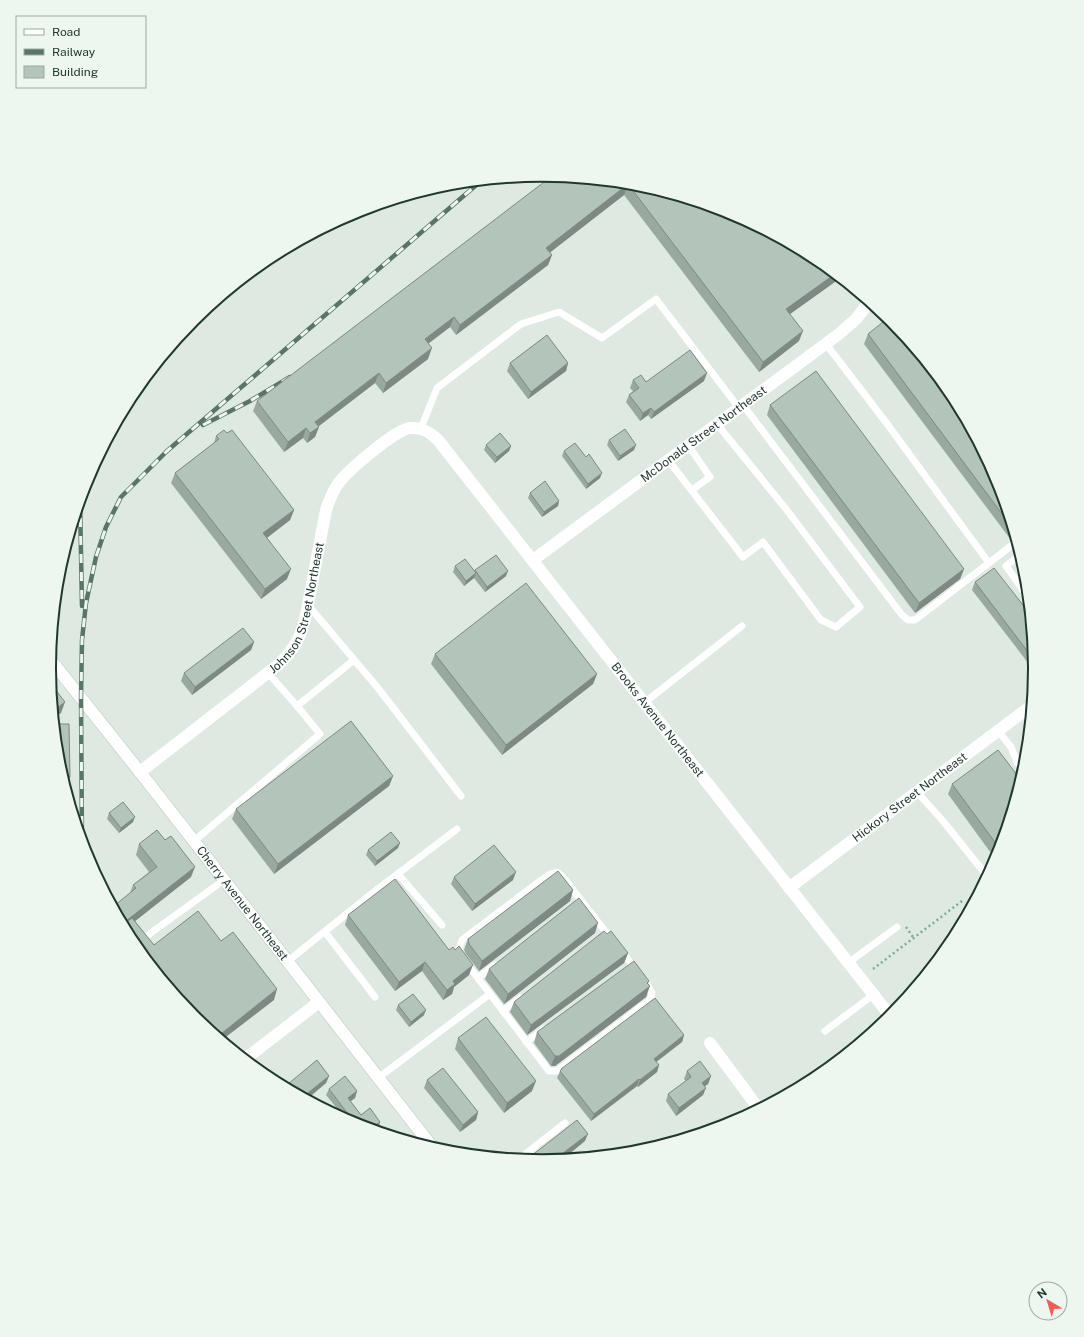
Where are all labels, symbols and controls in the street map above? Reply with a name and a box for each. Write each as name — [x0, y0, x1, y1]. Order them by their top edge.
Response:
legend — [16, 16, 146, 88]
text: Road — [52, 25, 80, 39]
text: Railway — [52, 45, 96, 59]
text: Building — [52, 65, 98, 79]
street label: McDonald Street Northeast — [638, 383, 769, 485]
street label: Johnson Street Northeast — [266, 541, 327, 676]
street label: Brooks Avenue Northeast — [608, 660, 707, 780]
street label: Hickory Street Northeast — [850, 749, 970, 845]
street label: Cherry Avenue Northeast — [194, 844, 291, 963]
north arrow — [1028, 1281, 1068, 1321]
text: N — [1035, 1286, 1049, 1300]

